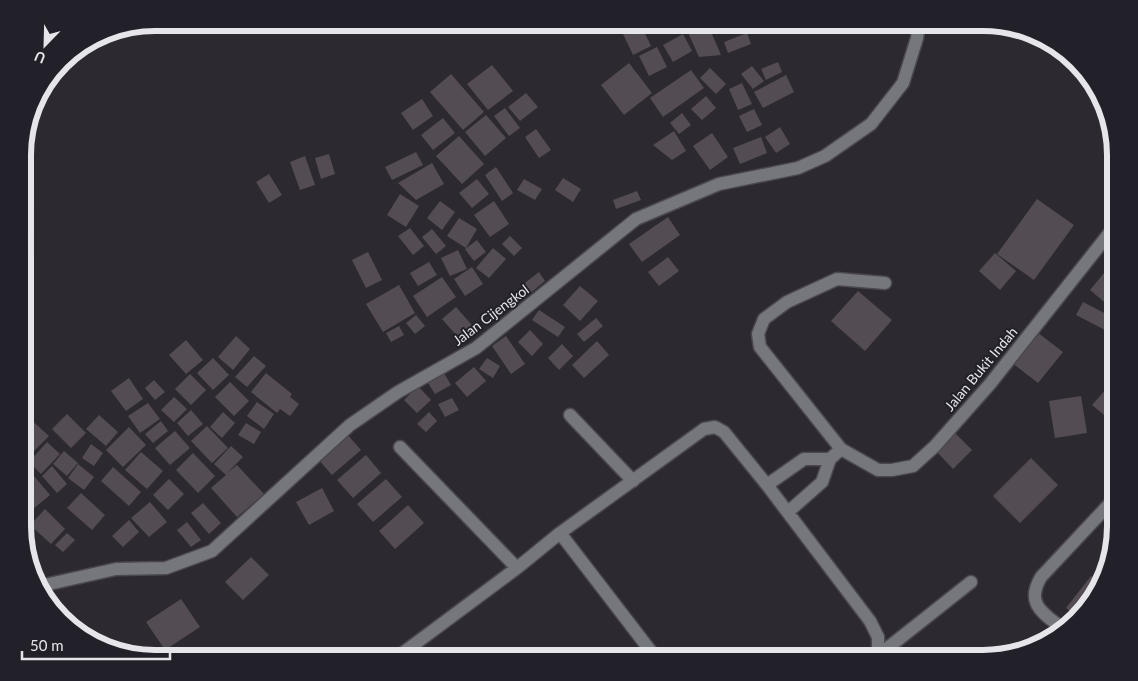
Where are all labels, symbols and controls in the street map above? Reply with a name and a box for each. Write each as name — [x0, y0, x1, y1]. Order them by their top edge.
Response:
north arrow — [20, 20, 70, 70]
text: U — [32, 48, 48, 67]
street label: Jalan Cijengkol — [449, 281, 532, 349]
street label: Jalan Bukit Indah — [941, 323, 1021, 414]
scale bar — [22, 628, 170, 660]
text: 50 m — [30, 636, 64, 654]

